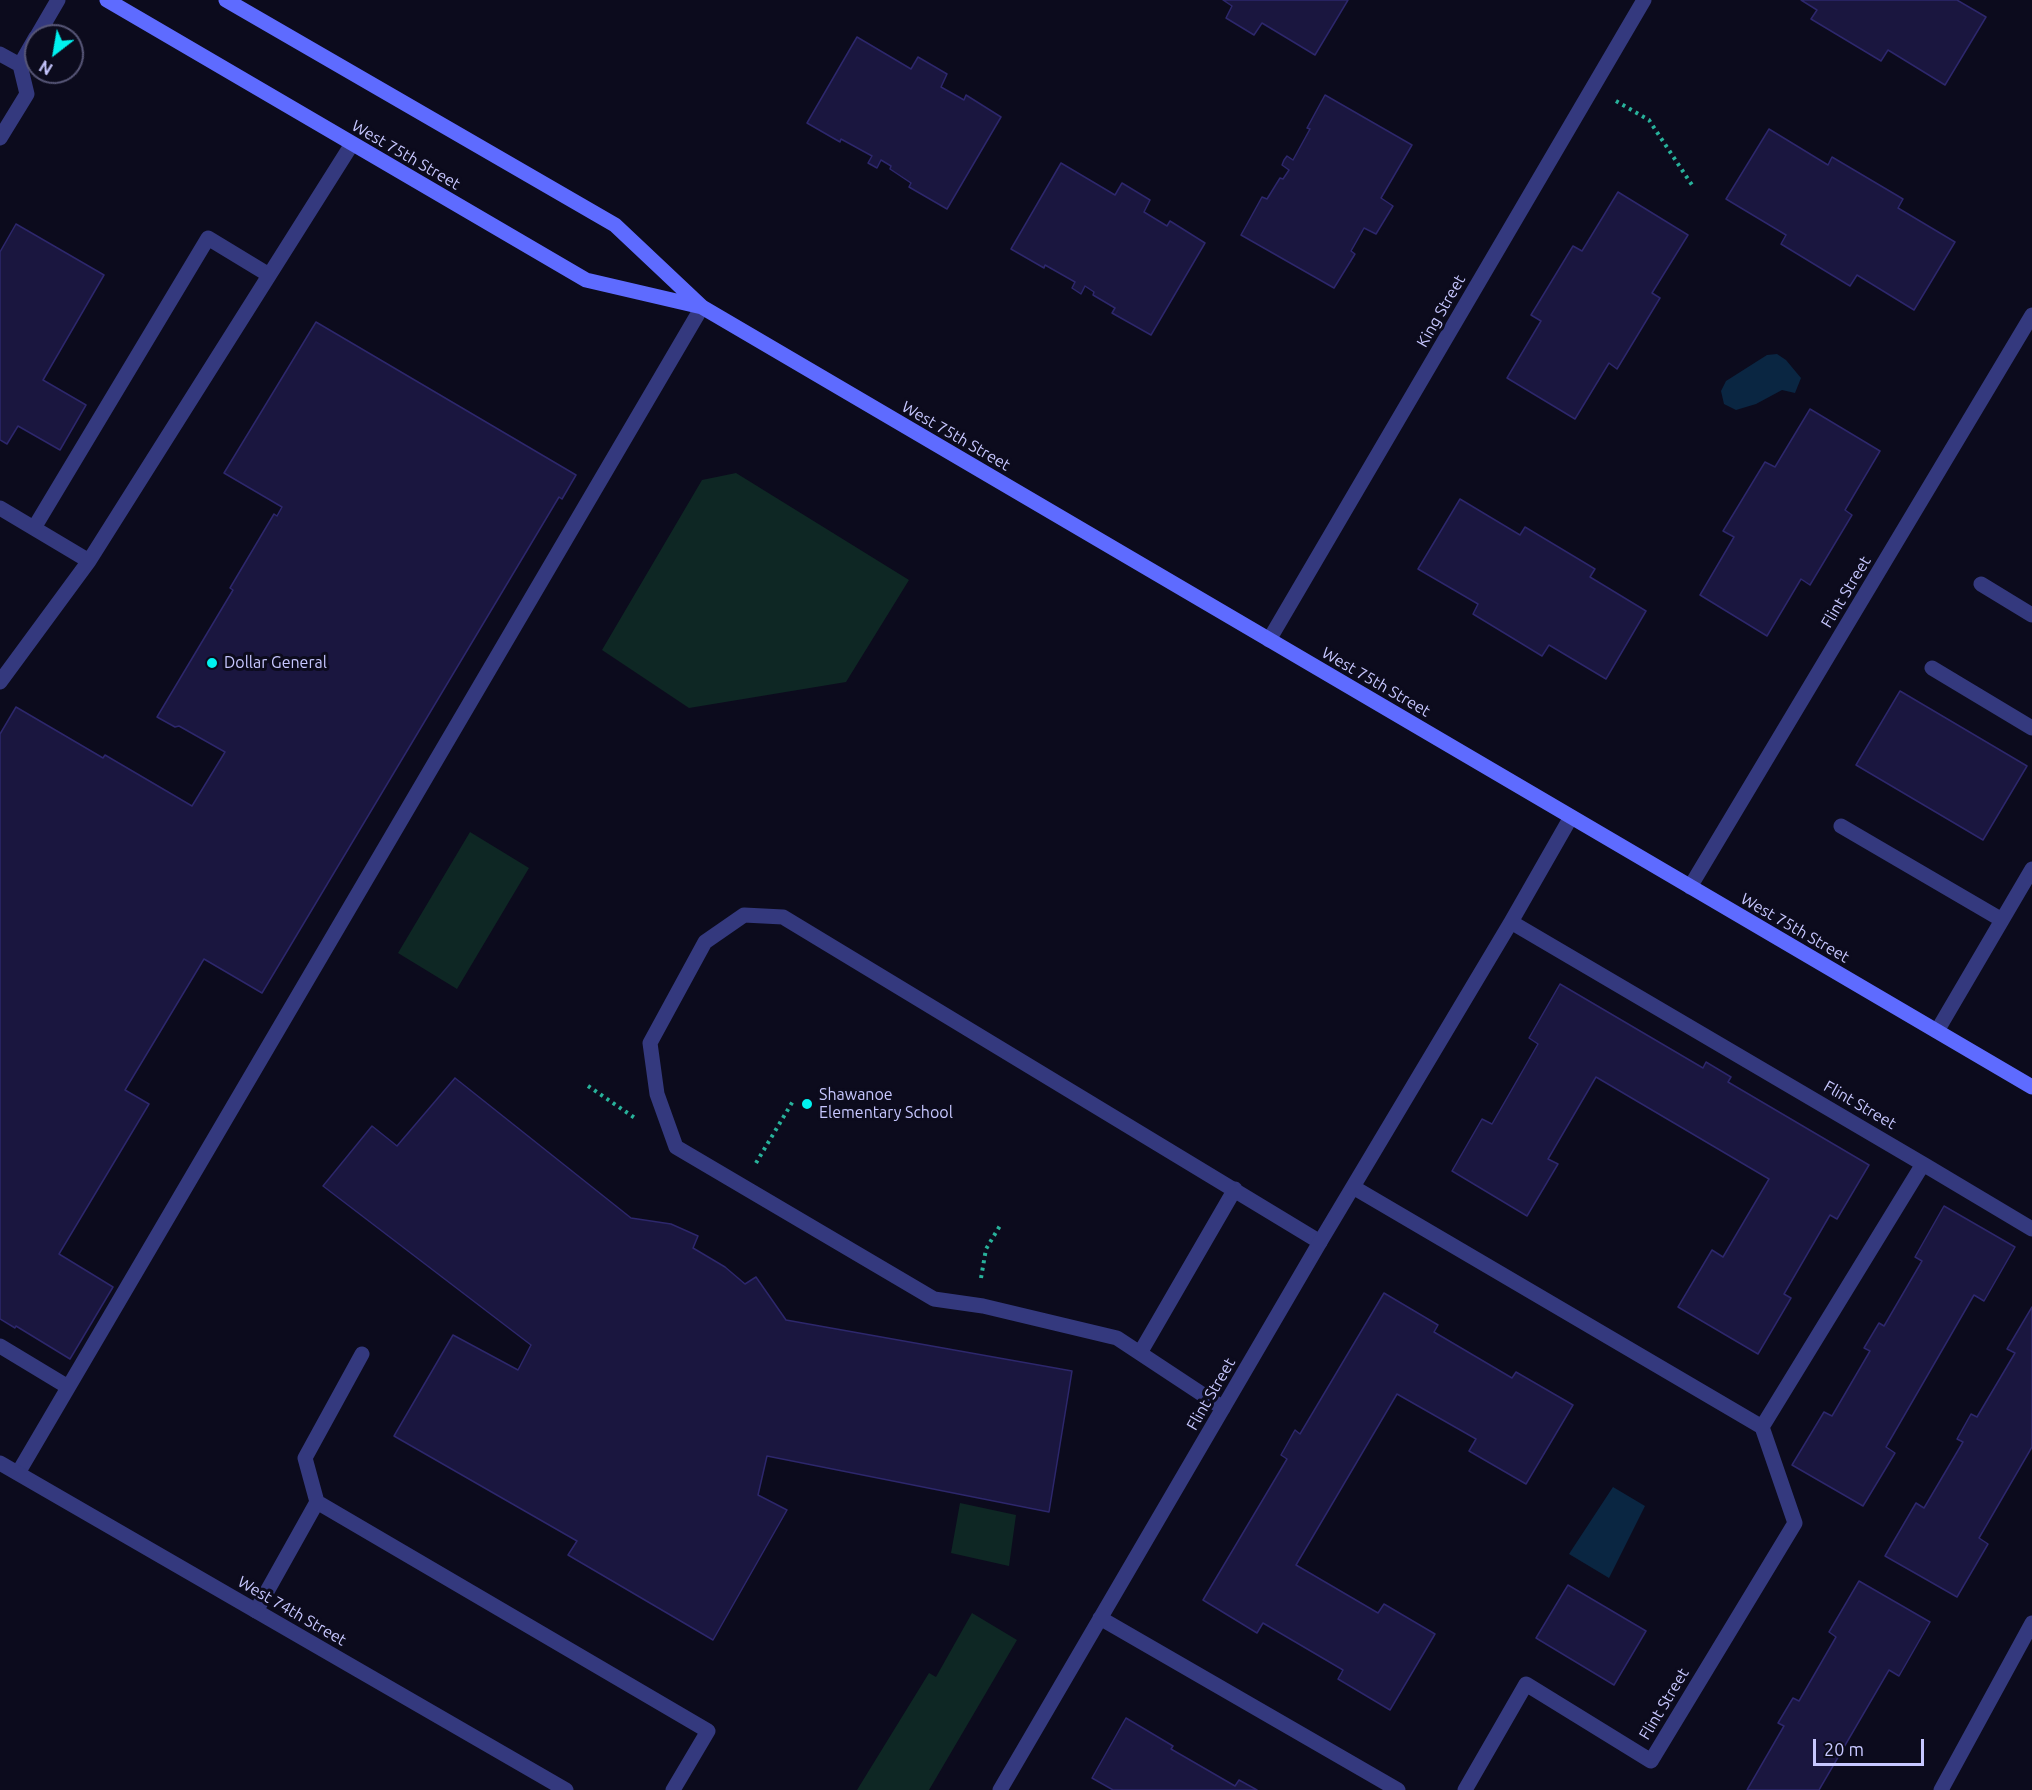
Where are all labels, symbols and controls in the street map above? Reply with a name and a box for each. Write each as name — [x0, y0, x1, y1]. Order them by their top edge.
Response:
north arrow — [24, 24, 84, 84]
text: N — [36, 57, 56, 79]
street label: West 75th Street — [348, 116, 464, 194]
street label: King Street — [1413, 271, 1469, 351]
street label: West 75th Street — [898, 397, 1014, 475]
street label: Flint Street — [1817, 553, 1875, 631]
street label: West 75th Street — [1318, 643, 1434, 721]
place label: Dollar General — [224, 653, 327, 673]
marker: Dollar General — [205, 656, 219, 670]
street label: West 75th Street — [1737, 889, 1853, 967]
street label: Flint Street — [1820, 1077, 1900, 1133]
place label: Shawanoe Elementary School — [819, 1085, 953, 1123]
marker: Shawanoe Elementary School — [800, 1097, 814, 1111]
street label: Flint Street — [1183, 1354, 1239, 1434]
street label: West 74th Street — [234, 1572, 350, 1650]
street label: Flint Street — [1635, 1665, 1693, 1743]
scale bar — [1816, 1727, 1927, 1765]
text: 20 m — [1824, 1739, 1864, 1759]

